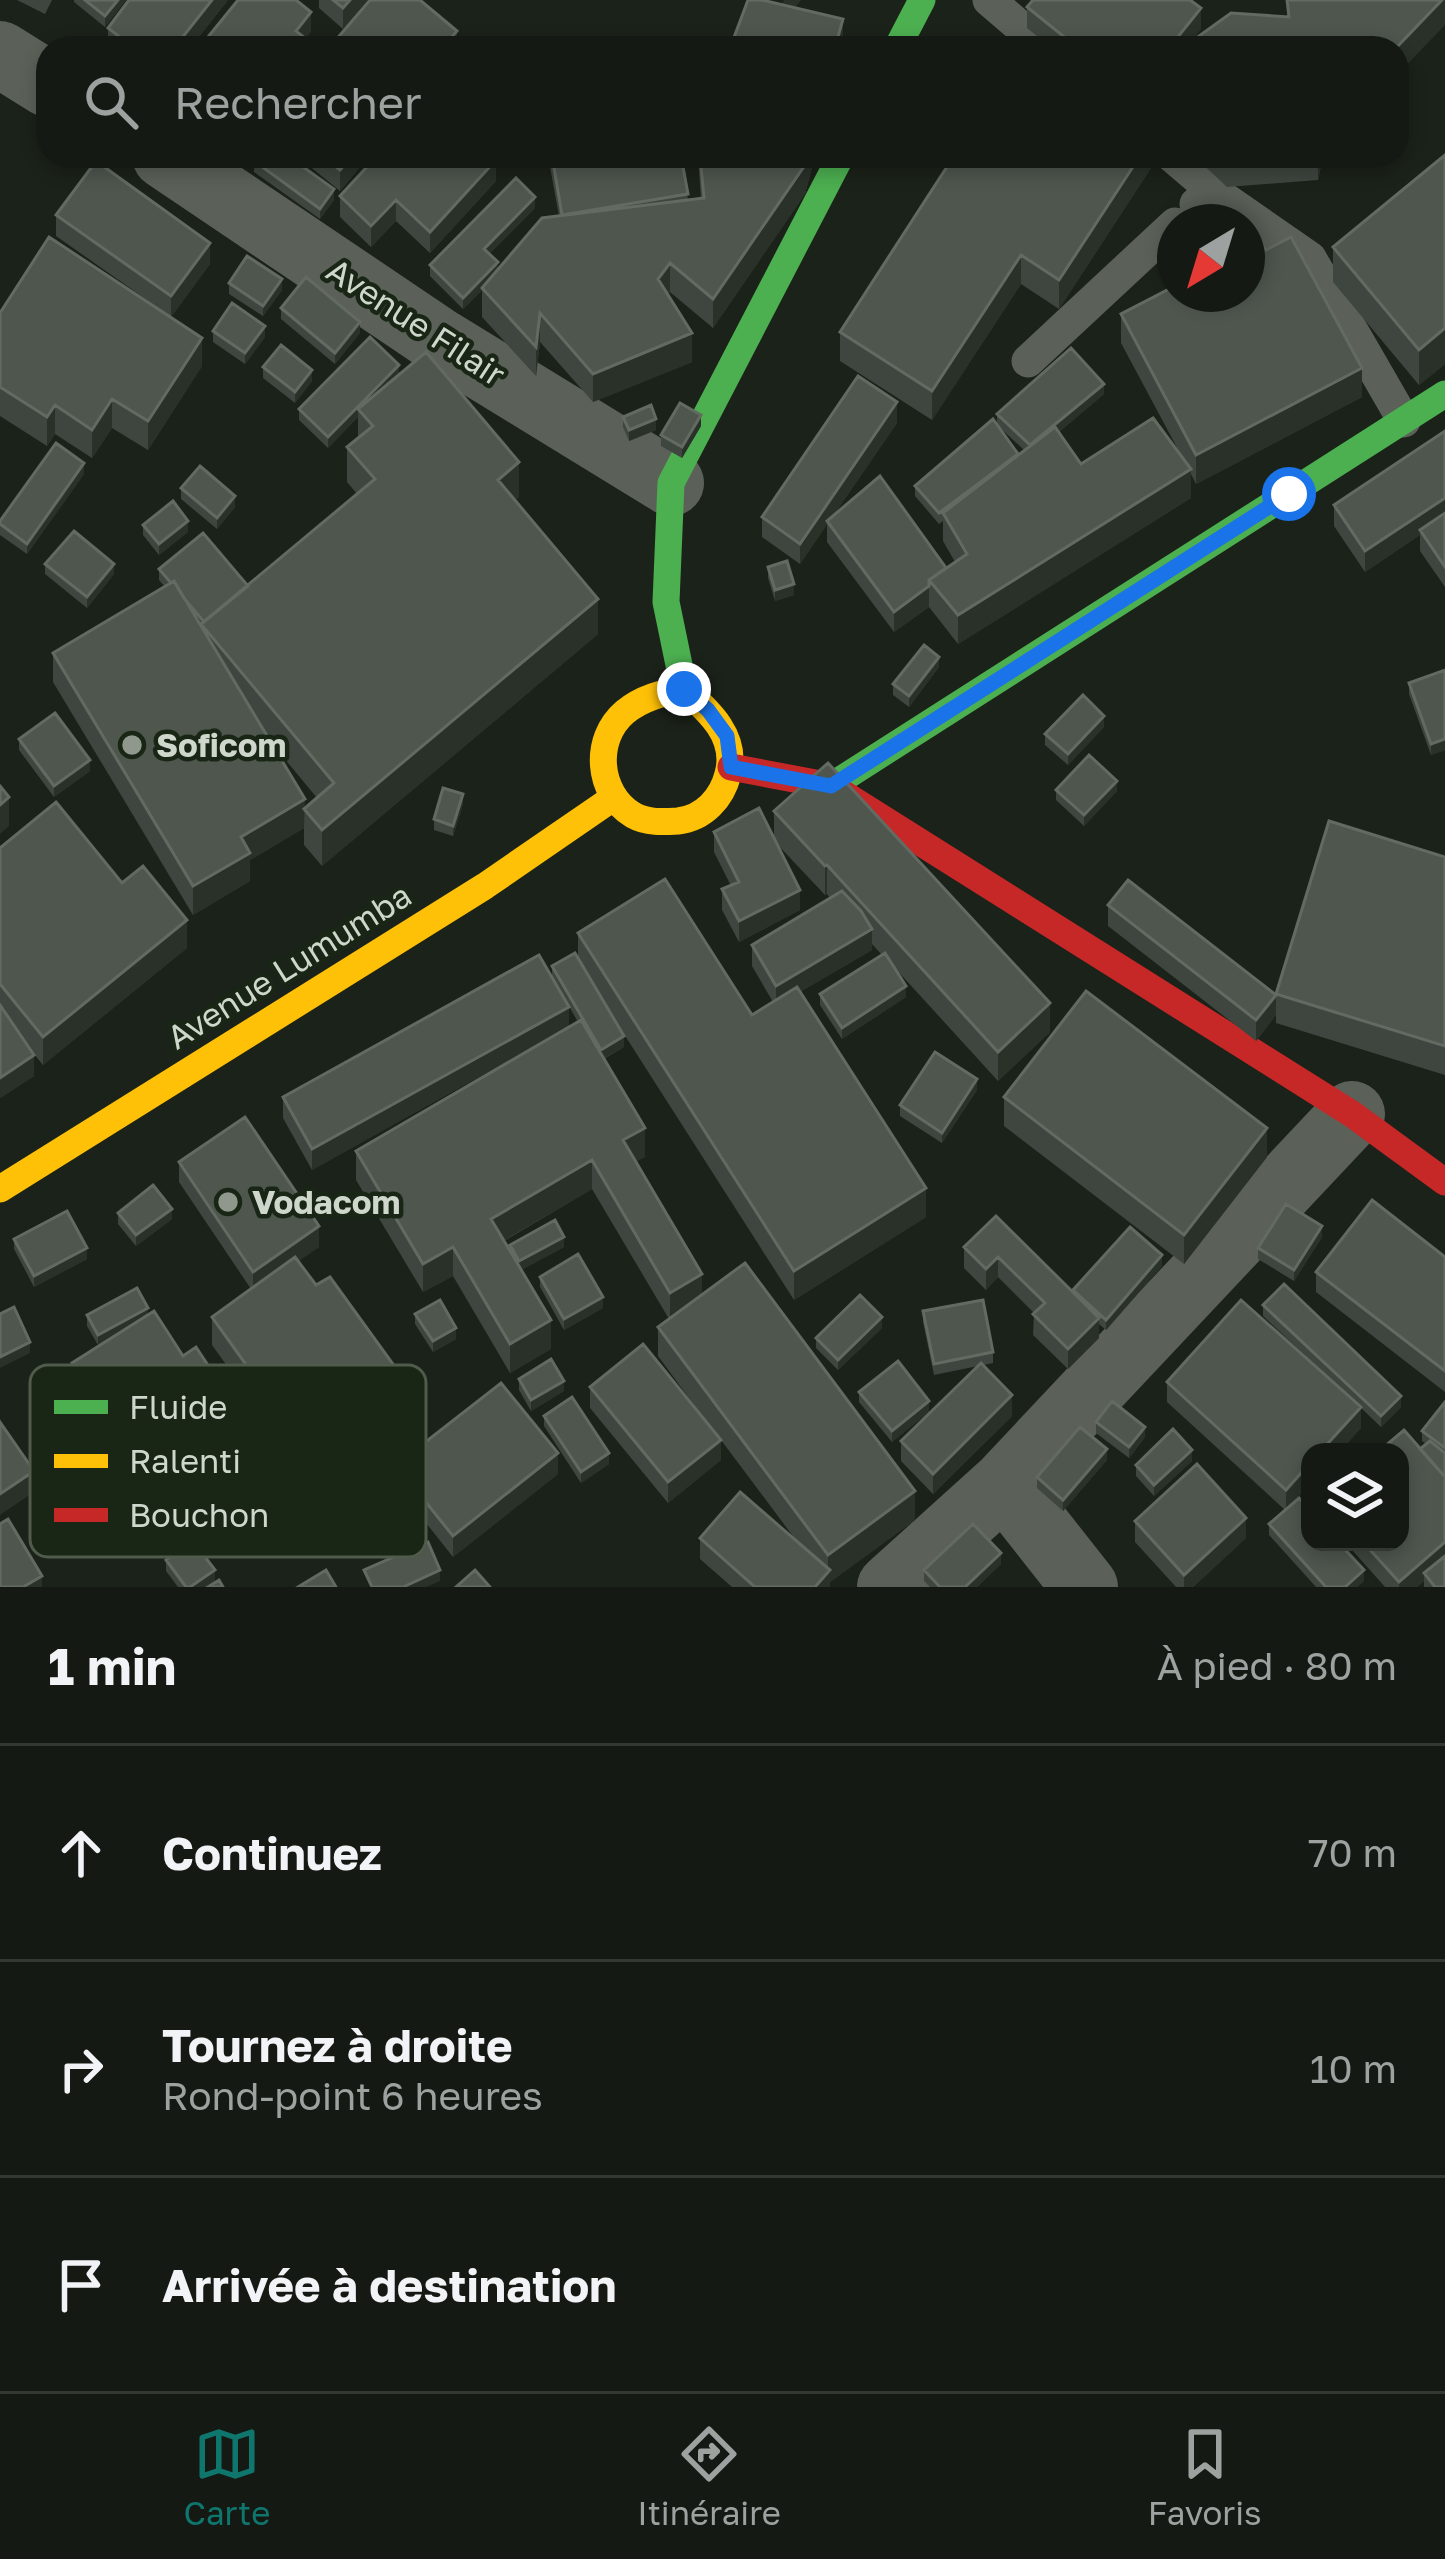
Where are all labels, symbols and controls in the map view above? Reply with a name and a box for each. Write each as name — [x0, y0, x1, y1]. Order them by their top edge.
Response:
search box — [36, 36, 1409, 168]
icon: search — [78, 69, 144, 135]
text: Rechercher — [174, 75, 422, 129]
north arrow — [1157, 204, 1265, 312]
street label: Avenue Filair — [320, 250, 513, 394]
route start — [1262, 467, 1316, 521]
route end — [657, 662, 711, 716]
place label: Soficom — [156, 725, 286, 764]
marker: Soficom — [119, 732, 145, 758]
street label: Avenue Lumumba — [160, 875, 418, 1056]
place label: Vodacom — [252, 1182, 400, 1221]
marker: Vodacom — [215, 1189, 241, 1215]
legend — [30, 1365, 426, 1557]
text: Fluide — [129, 1387, 227, 1426]
text: Ralenti — [129, 1441, 241, 1480]
map controls — [1301, 1443, 1409, 1551]
button: layers — [1301, 1443, 1409, 1551]
text: Bouchon — [129, 1495, 269, 1534]
text: 1 min — [48, 1635, 176, 1696]
text: À pied · 80 m — [1157, 1642, 1397, 1689]
icon: ahead — [48, 1820, 114, 1886]
text: Continuez — [162, 1826, 382, 1880]
text: 70 m — [1308, 1829, 1397, 1876]
text: Tournez à droite — [162, 2018, 513, 2072]
icon: right — [48, 2036, 114, 2102]
text: 10 m — [1310, 2045, 1397, 2092]
text: Rond-point 6 heures — [162, 2072, 543, 2119]
icon: arrive — [48, 2252, 114, 2318]
text: Arrivée à destination — [162, 2258, 617, 2312]
tab: Carte — [183, 2421, 270, 2532]
tab: Itinéraire — [637, 2421, 781, 2532]
tab: Favoris — [1148, 2421, 1262, 2532]

